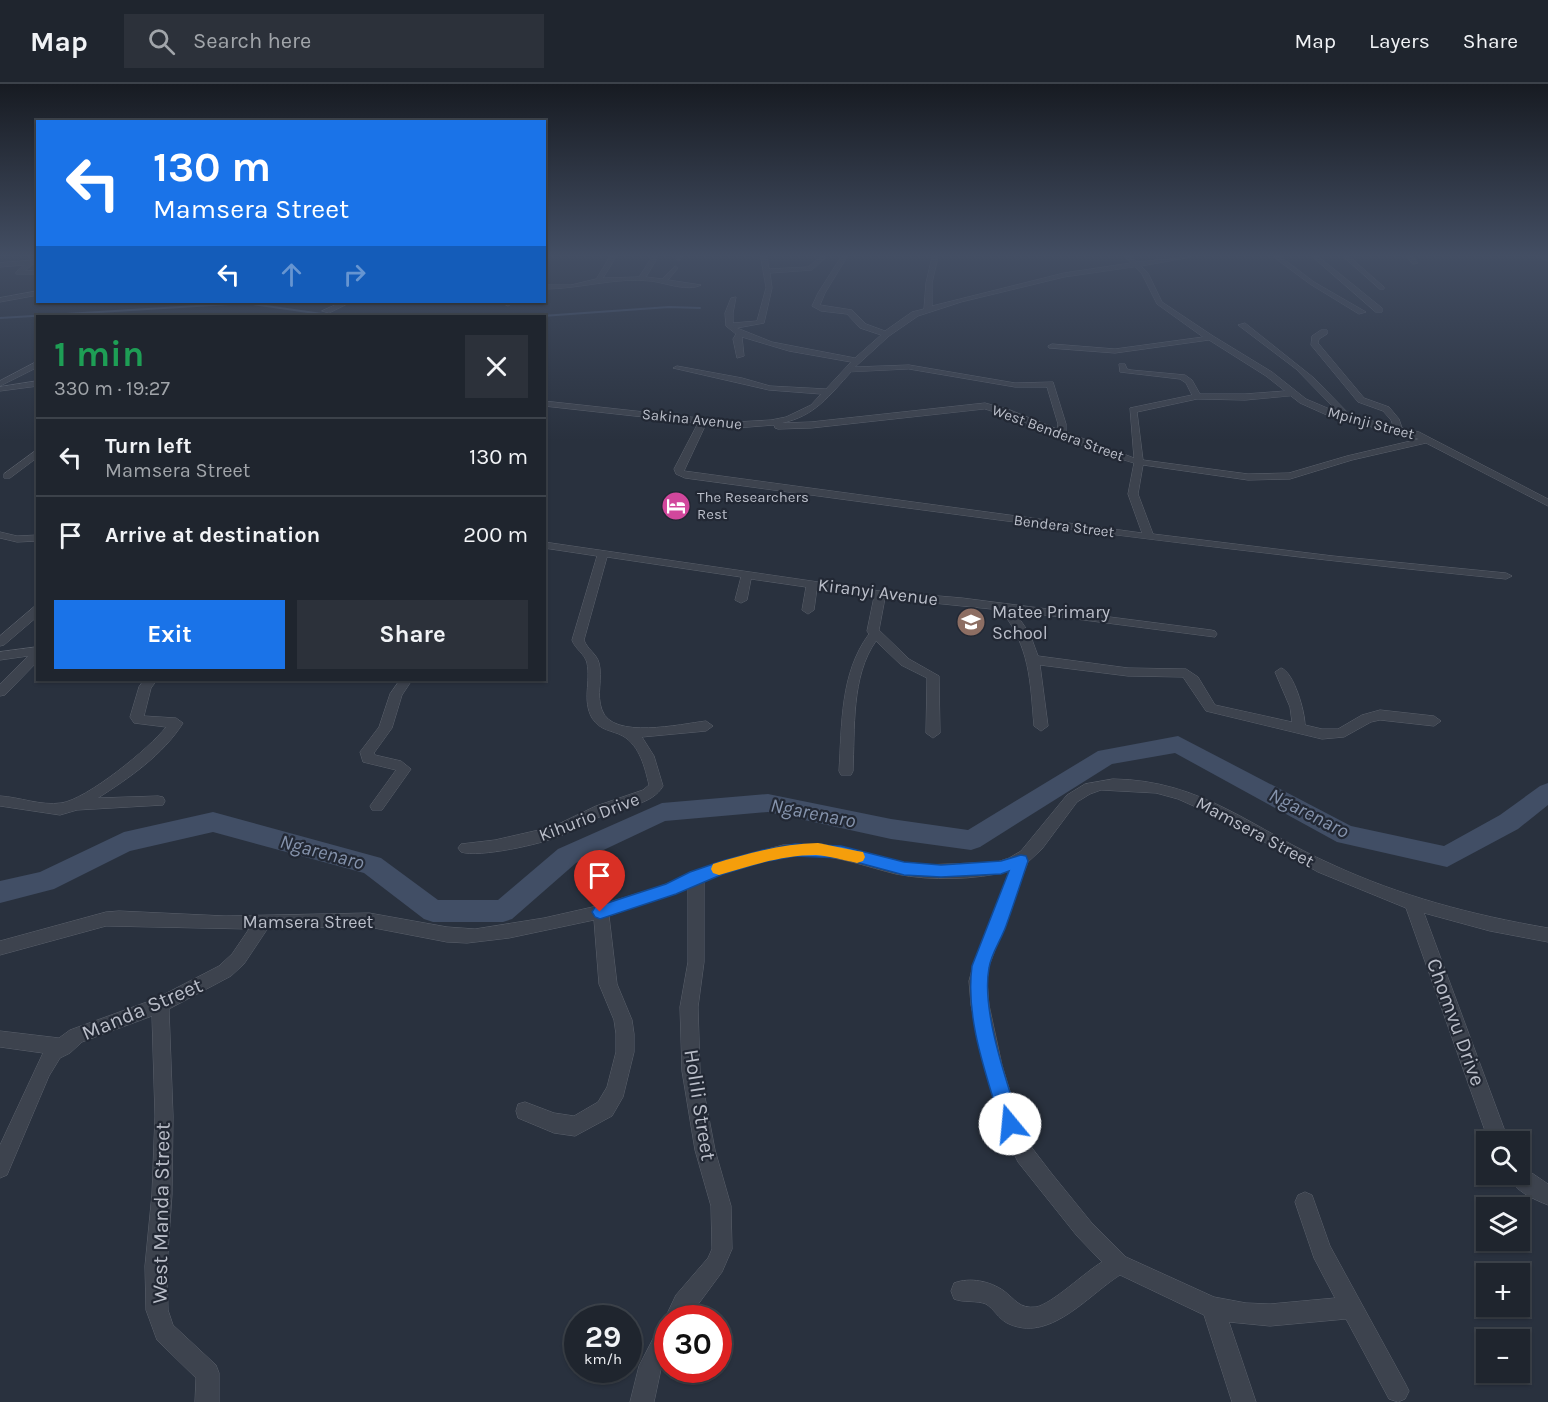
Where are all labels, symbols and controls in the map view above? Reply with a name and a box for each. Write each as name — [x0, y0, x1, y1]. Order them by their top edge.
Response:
search box — [124, 14, 544, 68]
text: Map — [30, 25, 88, 58]
icon: search — [145, 25, 178, 58]
text: Search here — [193, 28, 311, 54]
text: Map — [1294, 29, 1336, 53]
text: Layers — [1369, 29, 1430, 53]
text: Share — [1463, 29, 1518, 53]
text: 130 m — [153, 142, 271, 192]
icon: left — [54, 144, 132, 222]
text: Mamsera Street — [153, 193, 349, 225]
icon: left — [212, 258, 245, 291]
icon: ahead — [275, 258, 308, 291]
icon: right — [338, 258, 371, 291]
text: 1 min — [54, 333, 144, 375]
button: close — [465, 335, 528, 398]
text: 330 m · 19:27 — [54, 377, 170, 400]
street label: West Bendera Street — [990, 401, 1127, 465]
street label: Mpinji Street — [1326, 403, 1417, 443]
street label: Sakina Avenue — [641, 405, 743, 433]
text: Turn left — [105, 433, 192, 459]
icon: left — [54, 441, 87, 474]
text: 130 m — [469, 444, 528, 470]
text: Mamsera Street — [105, 459, 250, 482]
place label: The Researchers Rest — [697, 488, 809, 523]
hotel icon: The Researchers Rest — [660, 490, 692, 522]
street label: Bendera Street — [1013, 511, 1116, 541]
icon: arrive — [54, 519, 87, 552]
text: Arrive at destination — [105, 522, 320, 548]
text: 200 m — [463, 522, 528, 548]
street label: Kiranyi Avenue — [817, 574, 939, 610]
button: Exit — [54, 600, 285, 669]
button: Share — [297, 600, 528, 669]
place label: Matee Primary School — [992, 601, 1111, 644]
school or university icon: Matee Primary School — [955, 606, 987, 638]
water label: Ngarenaro — [1265, 783, 1353, 843]
street label: Kihurio Drive — [536, 788, 642, 846]
street label: Mamsera Street — [1192, 792, 1318, 873]
water label: Ngarenaro — [768, 793, 858, 833]
water label: Ngarenaro — [277, 830, 367, 874]
pin — [574, 850, 625, 912]
icon: arrive — [583, 859, 616, 892]
street label: Mamsera Street — [243, 911, 374, 933]
street label: Chomvu Drive — [1422, 955, 1490, 1089]
street label: Manda Street — [78, 973, 206, 1045]
street label: Holili Street — [679, 1048, 721, 1162]
position arrow — [978, 1092, 1042, 1156]
street label: West Manda Street — [147, 1122, 175, 1304]
map controls — [1476, 1131, 1530, 1383]
button: search — [1476, 1131, 1530, 1185]
button: layers — [1476, 1197, 1530, 1251]
button: + — [1476, 1263, 1530, 1317]
speed limit sign: 30 — [654, 1305, 732, 1383]
text: 29 — [585, 1319, 621, 1355]
button: − — [1476, 1329, 1530, 1383]
text: km/h — [584, 1350, 622, 1368]

